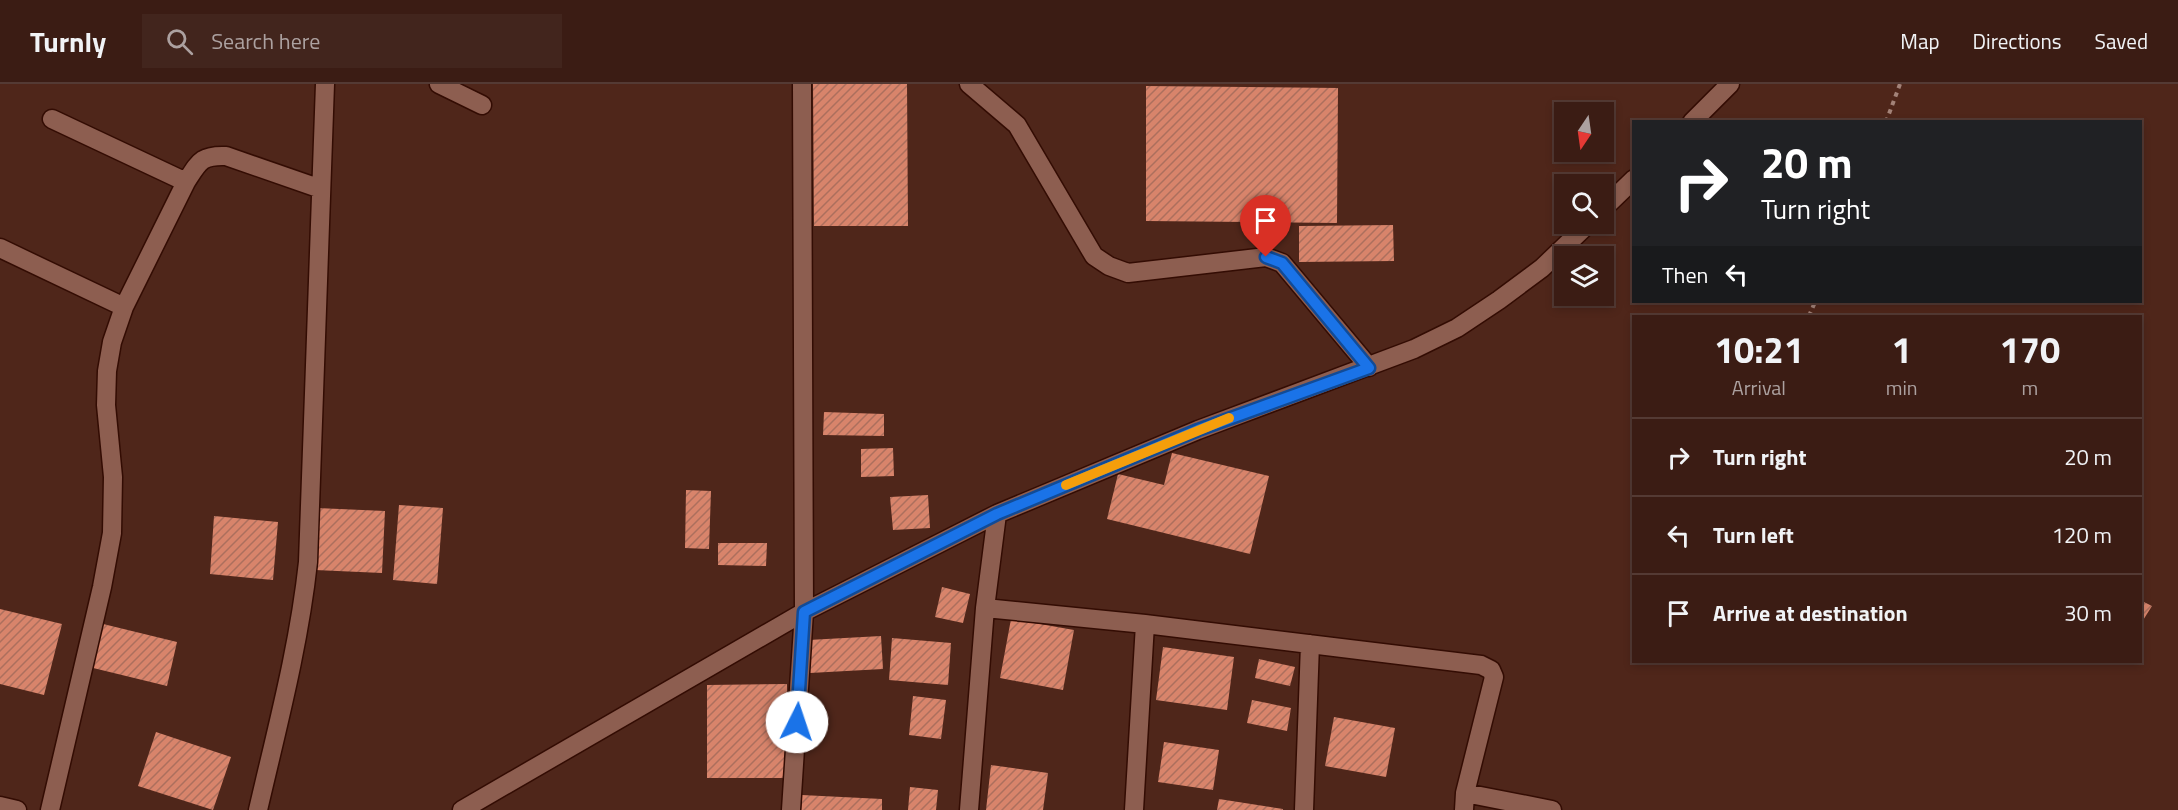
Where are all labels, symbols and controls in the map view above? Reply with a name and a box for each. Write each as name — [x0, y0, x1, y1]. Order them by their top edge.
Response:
search box — [142, 14, 562, 68]
text: Turnly — [30, 20, 106, 63]
text: Search here — [211, 24, 320, 58]
icon: search — [163, 25, 196, 58]
text: Map — [1900, 25, 1940, 57]
text: Directions — [1973, 25, 2062, 57]
text: Saved — [2095, 25, 2148, 57]
north arrow — [1554, 102, 1614, 162]
map controls — [1554, 102, 1614, 306]
text: 20 m — [1761, 130, 1853, 194]
icon: right — [1662, 144, 1740, 222]
button: search — [1554, 174, 1614, 234]
text: Turn right — [1761, 188, 1870, 229]
pin — [1240, 195, 1291, 257]
icon: arrive — [1249, 204, 1282, 237]
button: layers — [1554, 246, 1614, 306]
text: Then — [1662, 258, 1708, 292]
icon: left — [1720, 258, 1753, 291]
text: 10:21 — [1714, 322, 1804, 377]
text: 1 — [1892, 322, 1912, 377]
text: 170 — [2000, 322, 2060, 377]
text: Arrival — [1732, 372, 1786, 403]
text: min — [1886, 372, 1918, 403]
text: m — [2021, 372, 2038, 403]
text: Turn right — [1713, 440, 1807, 474]
text: 20 m — [2064, 440, 2112, 474]
icon: right — [1662, 441, 1695, 474]
text: Turn left — [1713, 518, 1794, 552]
text: 120 m — [2052, 518, 2112, 552]
icon: left — [1662, 519, 1695, 552]
text: Arrive at destination — [1713, 596, 1908, 630]
text: 30 m — [2064, 596, 2112, 630]
icon: arrive — [1662, 597, 1695, 630]
position arrow — [765, 690, 829, 754]

